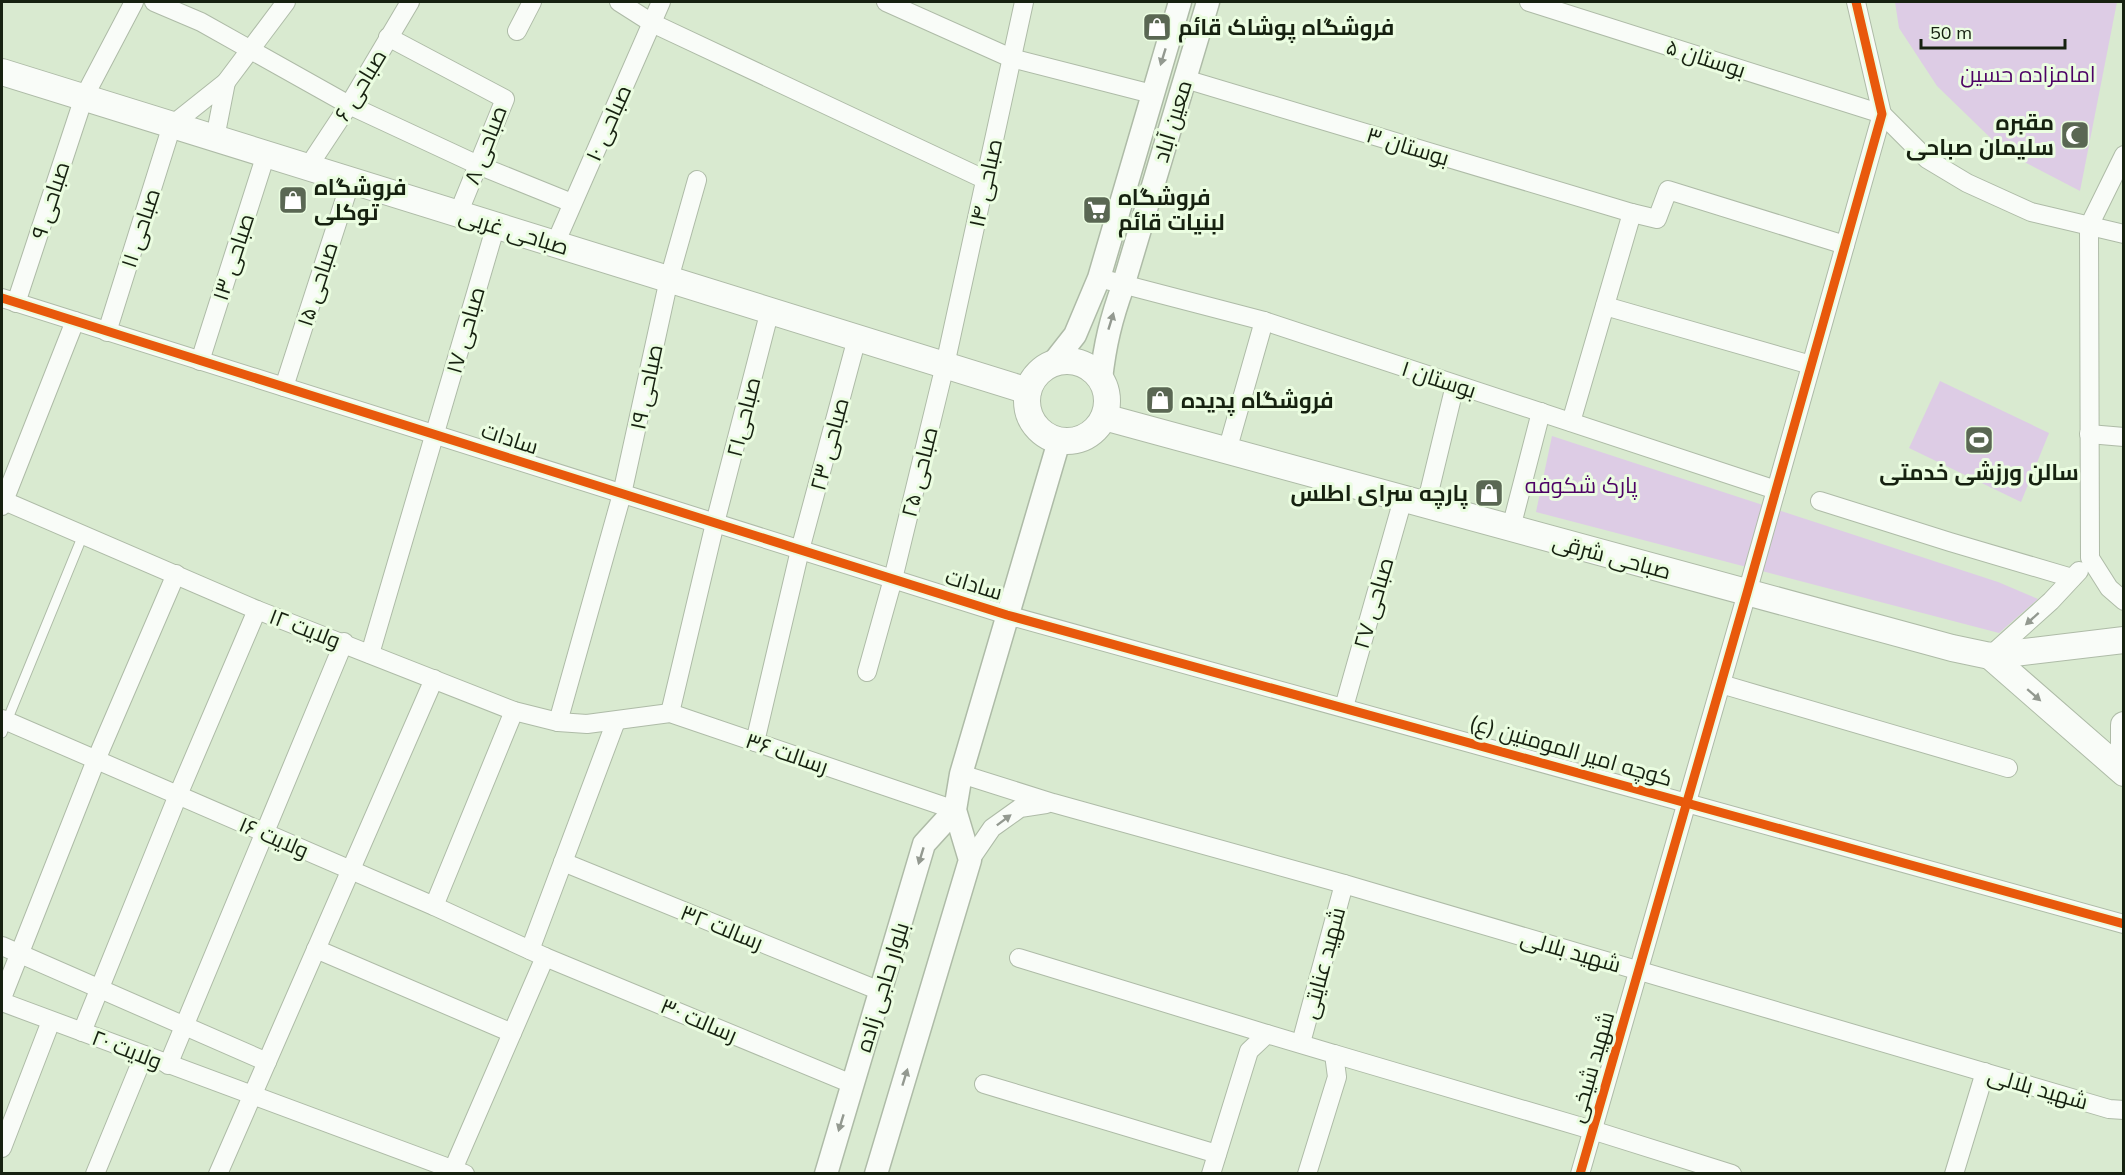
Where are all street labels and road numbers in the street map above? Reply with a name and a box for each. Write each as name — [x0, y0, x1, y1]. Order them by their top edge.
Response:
street label: بوستان ۵ — [1663, 32, 1749, 84]
street label: صباحی ۶ — [328, 44, 392, 126]
street label: معین آباد — [1146, 76, 1198, 166]
street label: صباحی ۱۰ — [579, 80, 637, 166]
street label: صباحی ۸ — [457, 102, 513, 188]
street label: بوستان ۳ — [1363, 120, 1453, 172]
street label: صباحی ۱۴ — [962, 136, 1008, 230]
street label: صباحی ۹ — [24, 158, 76, 242]
street label: صباحی ۱۱ — [114, 185, 166, 271]
street label: صباحی غربی — [456, 201, 572, 261]
street label: صباحی ۱۳ — [206, 210, 260, 304]
street label: صباحی ۱۵ — [290, 238, 344, 330]
street label: صباحی ۱۷ — [439, 283, 491, 377]
street label: صباحی ۱۹ — [623, 342, 669, 432]
street label: بوستان ۱ — [1398, 354, 1480, 404]
street label: صباحی۲۱ — [720, 374, 766, 460]
street label: صباحی ۲۳ — [803, 395, 855, 493]
street label: سادات — [478, 416, 542, 460]
street label: صباحی ۲۵ — [894, 424, 944, 520]
street label: صباحی شرقی — [1550, 527, 1674, 585]
street label: صباحی ۲۷ — [1347, 554, 1399, 652]
street label: سادات — [942, 562, 1006, 606]
street label: ولایت ۱۲ — [265, 602, 345, 654]
street label: کوچه امیر المومنین (ع) — [1466, 708, 1676, 793]
street label: رسالت ۳۶ — [742, 726, 832, 780]
street label: ولایت ۱۶ — [235, 810, 313, 864]
street label: رسالت ۳۲ — [677, 898, 767, 956]
street label: شهید عنایتی — [1295, 904, 1351, 1022]
street label: بلوار حاجی زاده — [849, 919, 915, 1055]
street label: شهید بلالی — [1518, 923, 1624, 979]
street label: رسالت ۳۰ — [656, 991, 742, 1049]
street label: شهید شیخی — [1562, 1008, 1620, 1126]
street label: ولایت ۲۰ — [88, 1023, 166, 1075]
street label: شهید بلالی — [1985, 1060, 2091, 1116]

